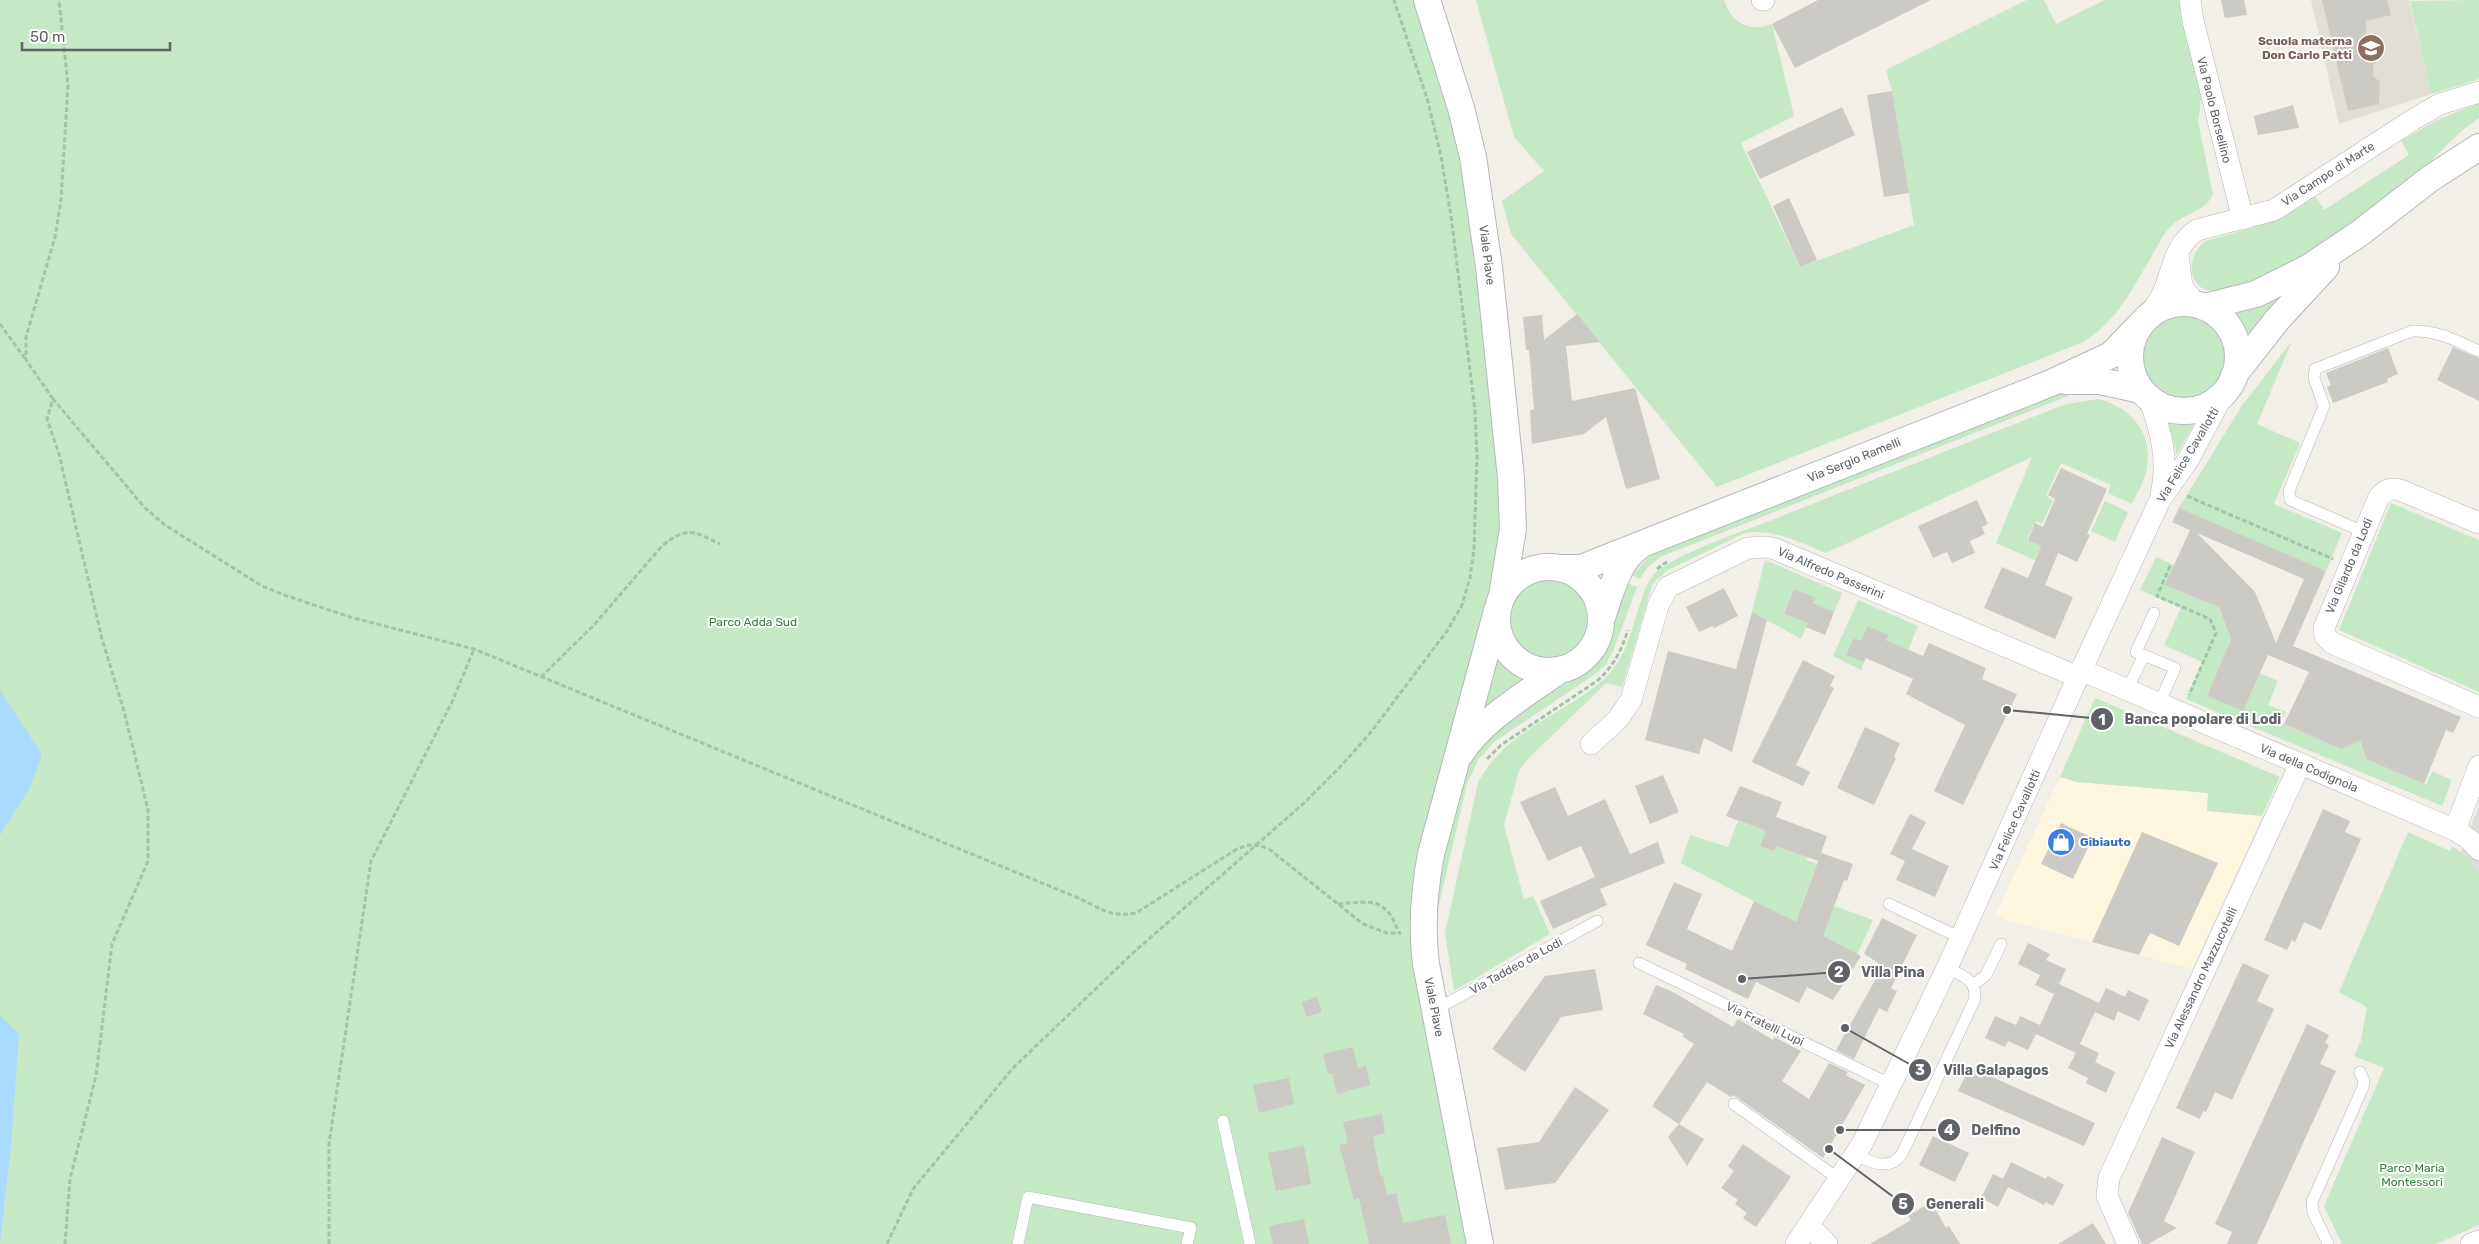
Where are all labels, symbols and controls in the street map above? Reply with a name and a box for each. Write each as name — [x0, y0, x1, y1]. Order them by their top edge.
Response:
scale bar — [22, 20, 170, 52]
text: 50 m — [30, 28, 65, 46]
school or university icon: Scuola materna Don Carlo Patti — [2356, 33, 2386, 63]
place label: Scuola materna Don Carlo Patti — [2258, 34, 2352, 62]
street label: Via Paolo Borsellino — [2194, 55, 2234, 165]
street label: Via Campo di Marte — [2279, 139, 2377, 209]
street label: Viale Piave — [1476, 224, 1498, 286]
street label: Via Felice Cavallotti — [2154, 405, 2222, 505]
street label: Via Sergio Ramelli — [1805, 435, 1903, 485]
street label: Via Gilardo da Lodi — [2323, 516, 2376, 616]
street label: Via Alfredo Passerini — [1776, 544, 1887, 602]
park label: Parco Adda Sud — [709, 615, 797, 629]
callout: Banca popolare di Lodi — [2090, 705, 2291, 734]
text: 1 — [2098, 711, 2106, 729]
text: Banca popolare di Lodi — [2125, 711, 2281, 728]
street label: Via della Codignola — [2258, 741, 2360, 795]
street label: Via Felice Cavallotti — [1987, 768, 2043, 872]
shop icon: Gibiauto — [2046, 827, 2076, 857]
place label: Gibiauto — [2080, 835, 2131, 849]
street label: Via Alessandro Mazzucotelli — [2162, 905, 2240, 1051]
street label: Via Taddeo da Lodi — [1467, 935, 1565, 997]
callout: Villa Pina — [1826, 958, 1935, 987]
text: 2 — [1834, 963, 1844, 981]
text: Villa Pina — [1861, 964, 1925, 981]
street label: Viale Piave — [1421, 976, 1447, 1038]
street label: Via Fratelli Lupi — [1724, 999, 1806, 1049]
callout: Villa Galapagos — [1908, 1056, 2059, 1085]
text: 3 — [1915, 1061, 1925, 1079]
text: Villa Galapagos — [1943, 1062, 2049, 1079]
callout: Delfino — [1937, 1116, 2031, 1145]
text: 4 — [1944, 1121, 1954, 1139]
text: Delfino — [1971, 1122, 2021, 1139]
park label: Parco Maria Montessori — [2379, 1161, 2445, 1189]
callout: Generali — [1891, 1190, 1994, 1219]
text: 5 — [1898, 1195, 1908, 1213]
text: Generali — [1926, 1196, 1984, 1213]

